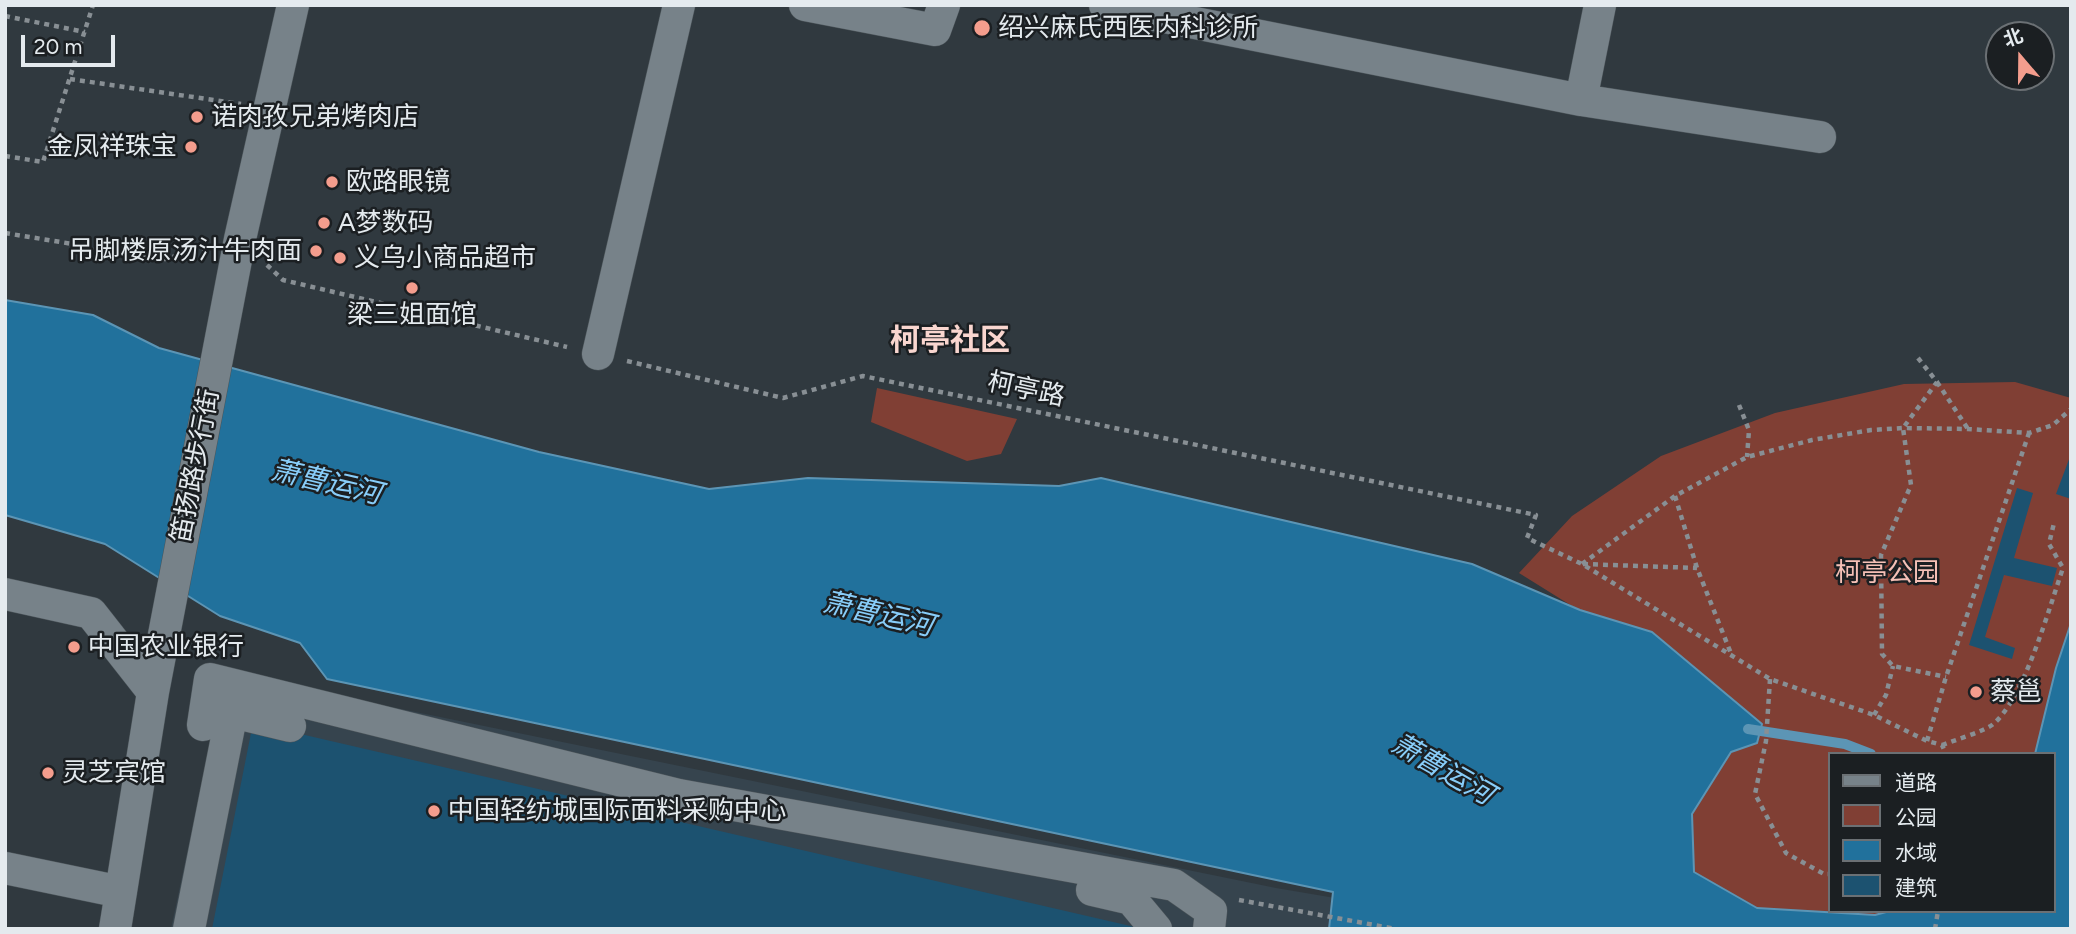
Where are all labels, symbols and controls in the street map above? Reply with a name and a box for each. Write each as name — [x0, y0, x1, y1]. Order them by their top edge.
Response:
place label: 绍兴麻氏西医内科诊所 — [998, 12, 1258, 44]
marker: 绍兴麻氏西医内科诊所 — [972, 18, 992, 38]
scale bar — [24, 21, 119, 65]
north arrow — [1985, 21, 2055, 91]
text: 北 — [2000, 24, 2026, 52]
text: 20 m — [34, 34, 82, 59]
place label: 诺肉孜兄弟烤肉店 — [211, 101, 419, 133]
marker: 诺肉孜兄弟烤肉店 — [189, 109, 205, 125]
place label: 金凤祥珠宝 — [47, 131, 177, 163]
marker: 金凤祥珠宝 — [183, 139, 199, 155]
place label: 欧路眼镜 — [346, 166, 450, 198]
marker: 欧路眼镜 — [324, 174, 340, 190]
place label: A梦数码 — [338, 207, 434, 239]
marker: A梦数码 — [316, 215, 332, 231]
place label: 吊脚楼原汤汁牛肉面 — [68, 235, 302, 267]
place label: 义乌小商品超市 — [354, 242, 536, 274]
marker: 吊脚楼原汤汁牛肉面 — [308, 243, 324, 259]
marker: 义乌小商品超市 — [332, 250, 348, 266]
marker: 梁三姐面馆 — [404, 280, 420, 296]
place label: 梁三姐面馆 — [347, 299, 477, 331]
district label: 柯亭社区 — [890, 323, 1010, 359]
street label: 柯亭路 — [985, 367, 1067, 413]
street label: 笛扬路步行街 — [166, 386, 226, 546]
water label: 萧曹运河 — [268, 454, 384, 512]
park label: 柯亭公园 — [1835, 557, 1939, 589]
water label: 萧曹运河 — [820, 586, 936, 644]
place label: 中国农业银行 — [88, 631, 244, 663]
marker: 中国农业银行 — [66, 639, 82, 655]
place label: 蔡邕 — [1990, 676, 2042, 708]
marker: 蔡邕 — [1968, 684, 1984, 700]
water label: 萧曹运河 — [1385, 727, 1499, 813]
legend — [1828, 752, 2055, 913]
place label: 灵芝宾馆 — [62, 757, 166, 789]
marker: 灵芝宾馆 — [40, 765, 56, 781]
text: 道路 — [1895, 770, 1937, 795]
place label: 中国轻纺城国际面料采购中心 — [448, 795, 786, 827]
marker: 中国轻纺城国际面料采购中心 — [426, 803, 442, 819]
text: 公园 — [1895, 805, 1937, 830]
text: 水域 — [1895, 840, 1937, 865]
text: 建筑 — [1895, 875, 1937, 900]

